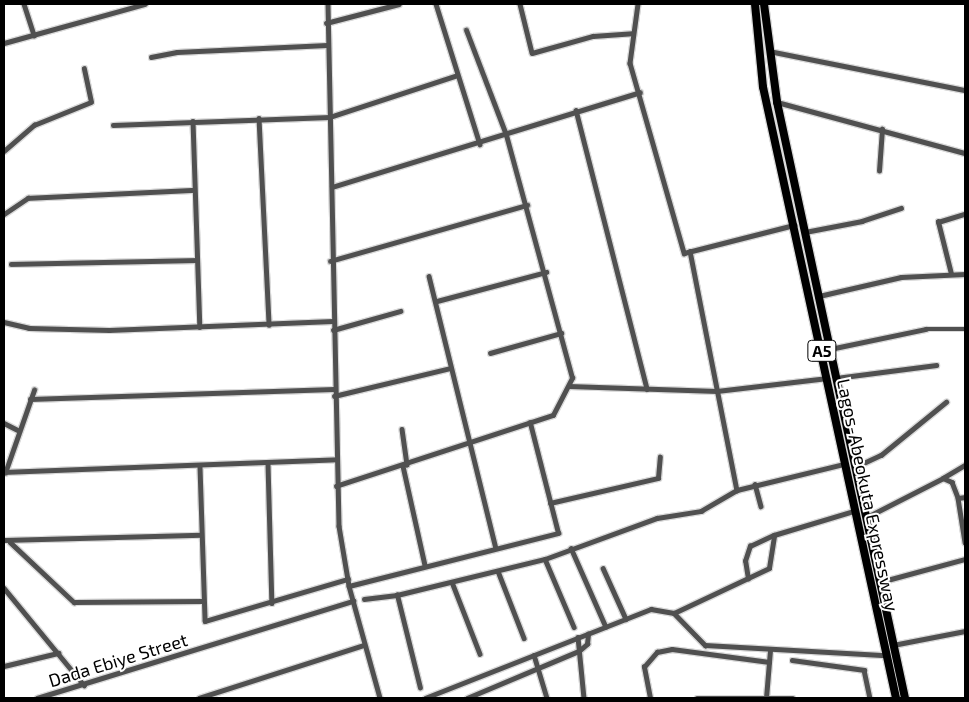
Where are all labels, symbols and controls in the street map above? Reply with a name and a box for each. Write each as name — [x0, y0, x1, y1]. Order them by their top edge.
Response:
road number: A5 — [807, 338, 837, 364]
street label: Lagos-Abeokuta Expressway — [833, 377, 903, 613]
street label: Dada Ebiye Street — [46, 629, 190, 691]

